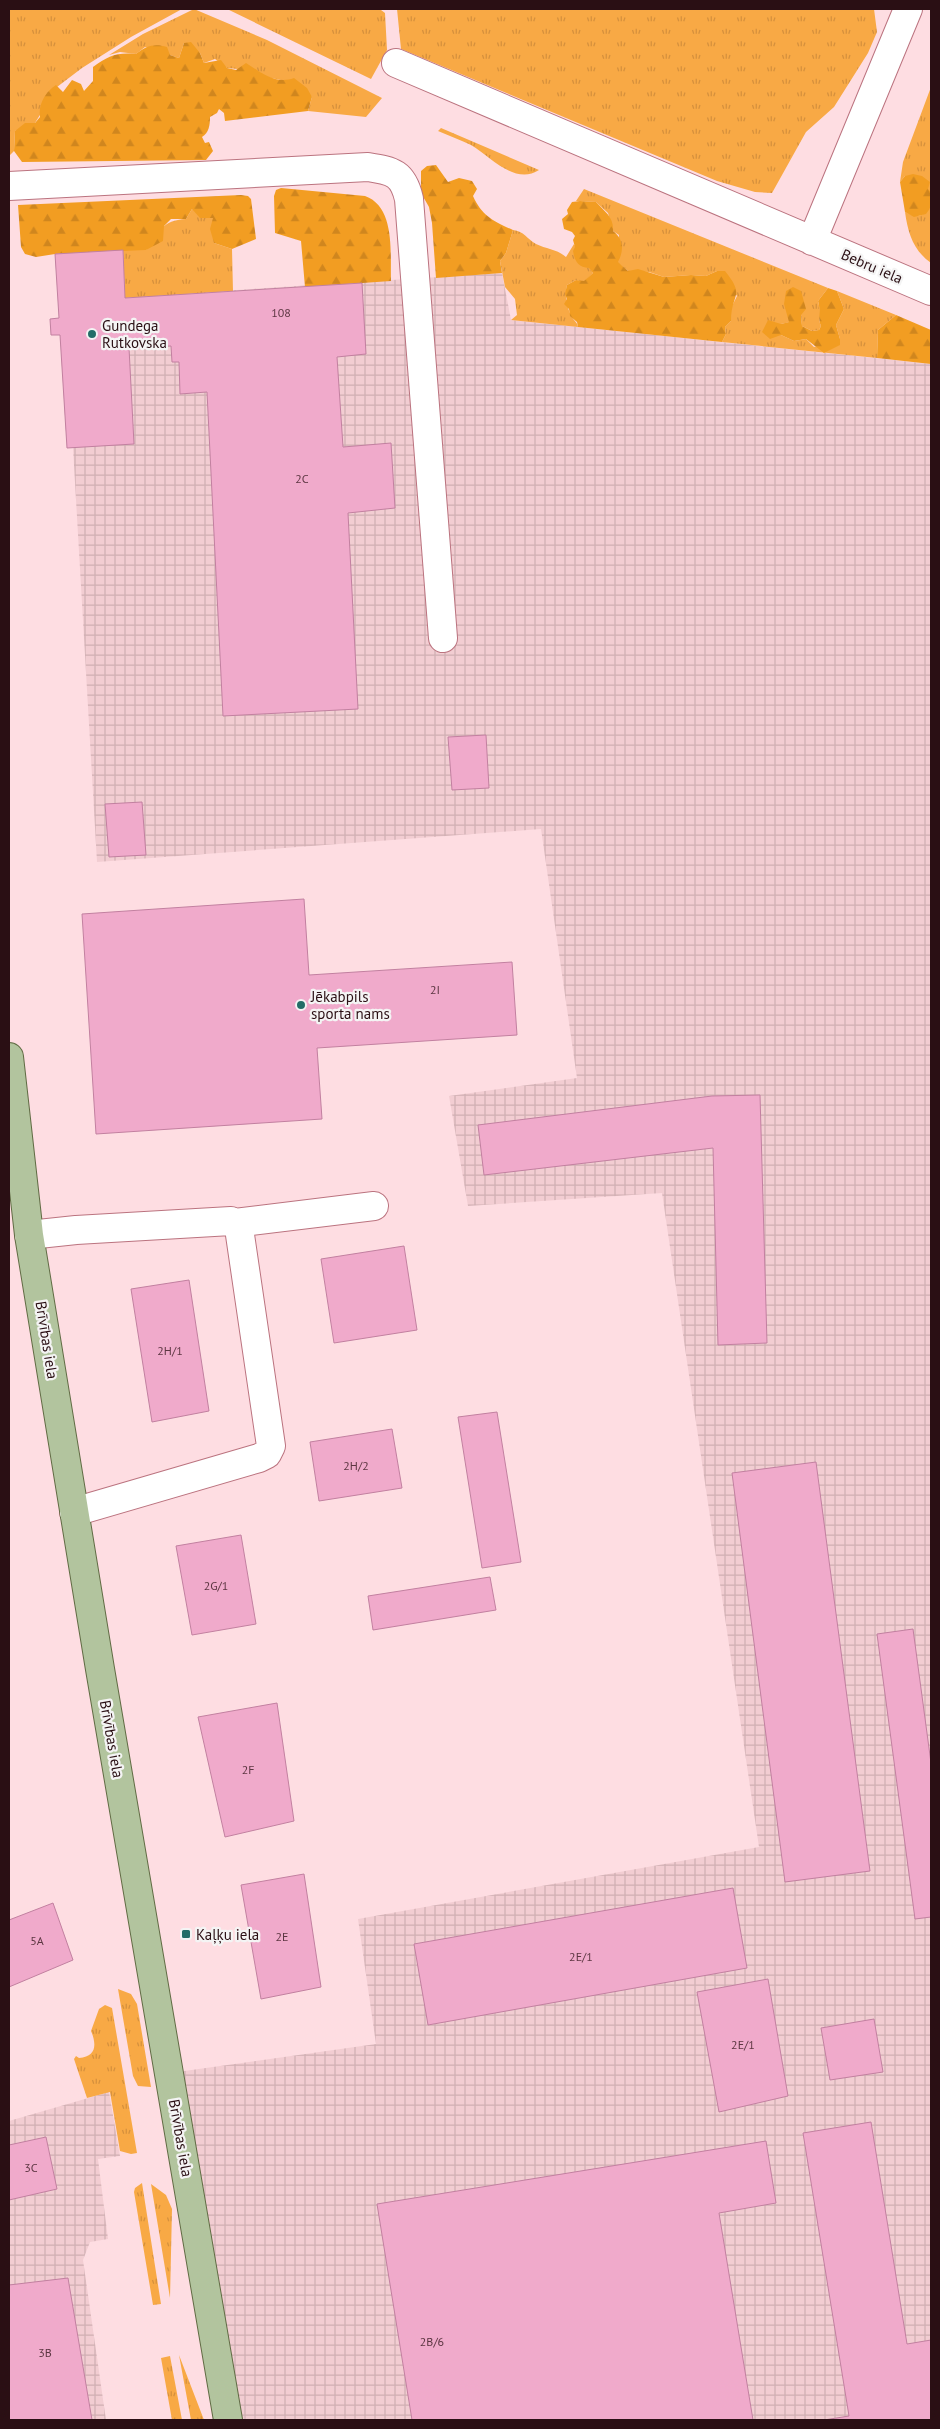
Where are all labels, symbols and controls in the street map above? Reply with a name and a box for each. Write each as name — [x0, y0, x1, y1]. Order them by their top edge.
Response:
street label: Bebru iela — [838, 245, 906, 287]
house number: 108 — [271, 305, 291, 320]
place label: Gundega Rutkovska — [102, 316, 167, 352]
marker: Gundega Rutkovska — [86, 328, 98, 340]
house number: 2C — [295, 471, 309, 486]
house number: 2I — [430, 982, 440, 997]
place label: Jēkabpils sporta nams — [310, 987, 390, 1023]
marker: Jēkabpils sporta nams — [295, 999, 307, 1011]
street label: Brīvības iela — [31, 1300, 63, 1380]
house number: 2H/1 — [157, 1343, 183, 1358]
house number: 2H/2 — [343, 1458, 369, 1473]
house number: 2G/1 — [204, 1578, 228, 1593]
street label: Brīvības iela — [96, 1699, 128, 1779]
house number: 2F — [242, 1762, 254, 1777]
place label: Kaļķu iela — [196, 1925, 259, 1944]
marker: Kaļķu iela — [180, 1928, 192, 1940]
house number: 2E — [276, 1929, 288, 1944]
house number: 5A — [30, 1933, 44, 1948]
house number: 2E/1 — [569, 1949, 593, 1964]
house number: 2E/1 — [731, 2037, 755, 2052]
street label: Brīvības iela — [165, 2098, 197, 2178]
house number: 3C — [24, 2160, 38, 2175]
house number: 2B/6 — [420, 2334, 444, 2349]
house number: 3B — [38, 2345, 52, 2360]

